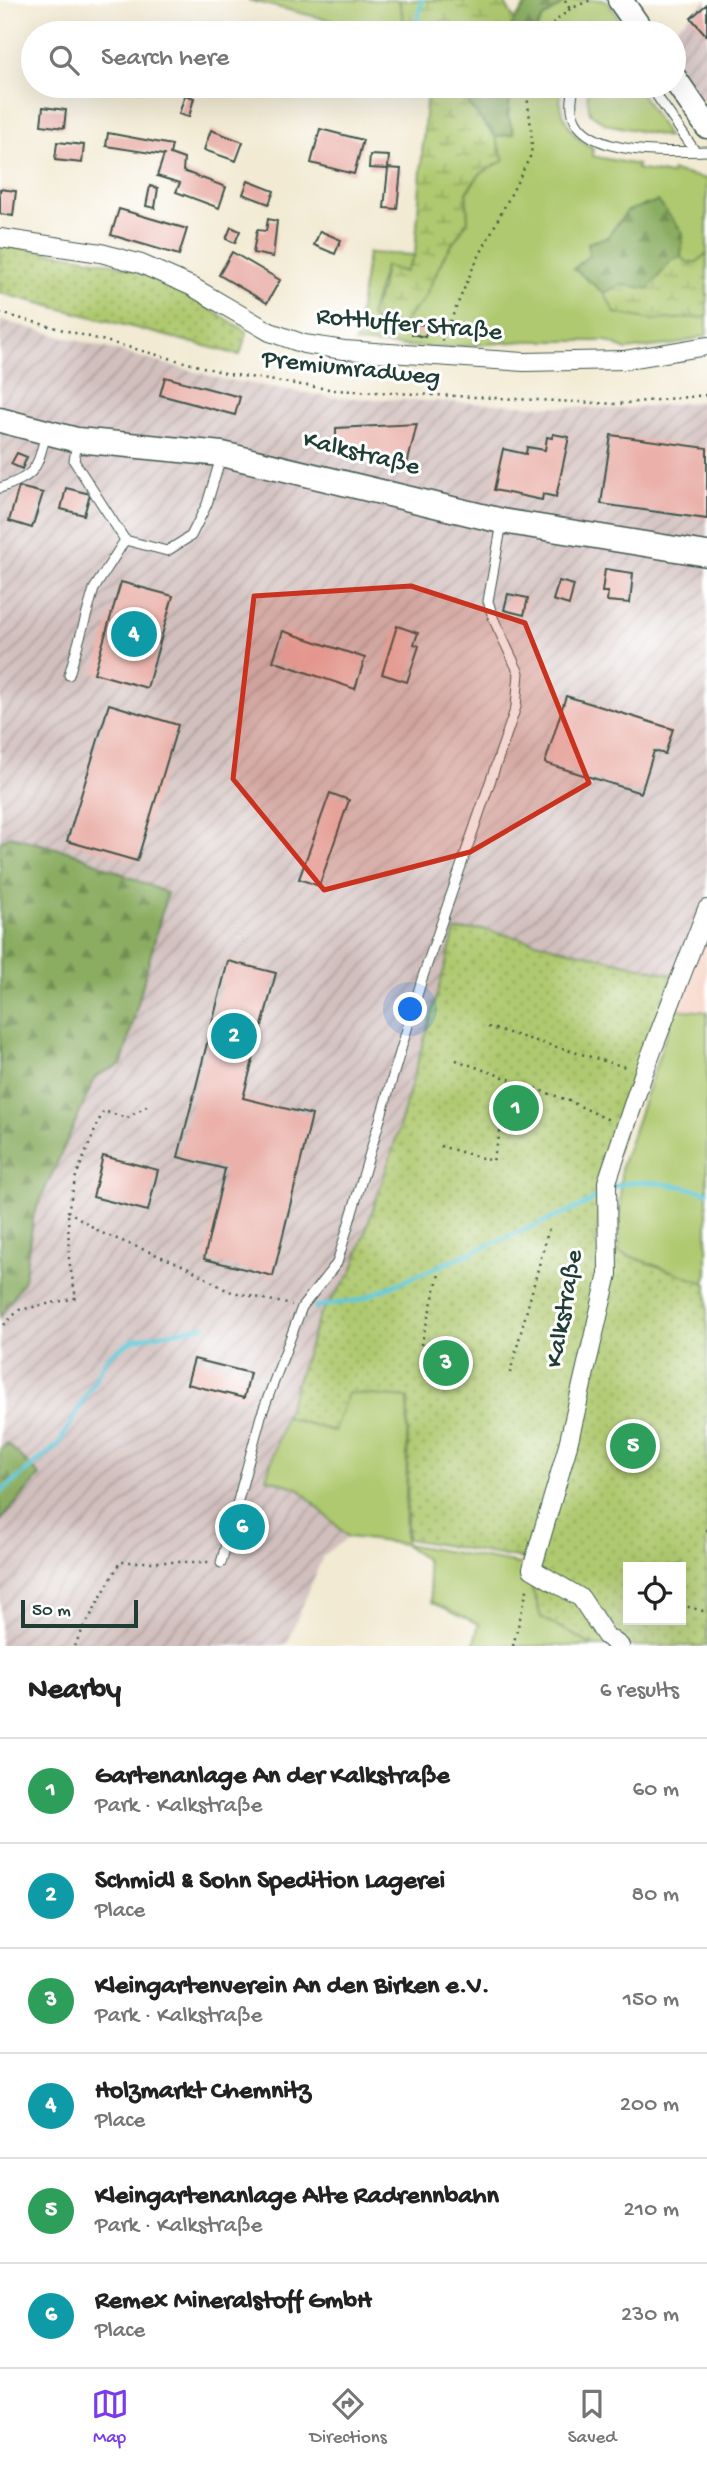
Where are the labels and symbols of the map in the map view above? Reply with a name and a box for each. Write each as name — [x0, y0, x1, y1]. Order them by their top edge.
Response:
street label: Rottluffer Straße — [315, 302, 504, 350]
street label: Premiumradweg — [259, 345, 442, 395]
street label: Kalkstraße — [299, 426, 423, 485]
pin: 4 — [111, 608, 157, 660]
your location — [393, 992, 427, 1026]
pin: 2 — [211, 1010, 257, 1062]
pin: 1 — [493, 1082, 539, 1134]
street label: Kalkstraße — [540, 1247, 592, 1370]
pin: 3 — [423, 1337, 469, 1389]
pin: 5 — [610, 1420, 656, 1472]
pin: 6 — [219, 1501, 265, 1553]
scale bar — [21, 1597, 138, 1629]

